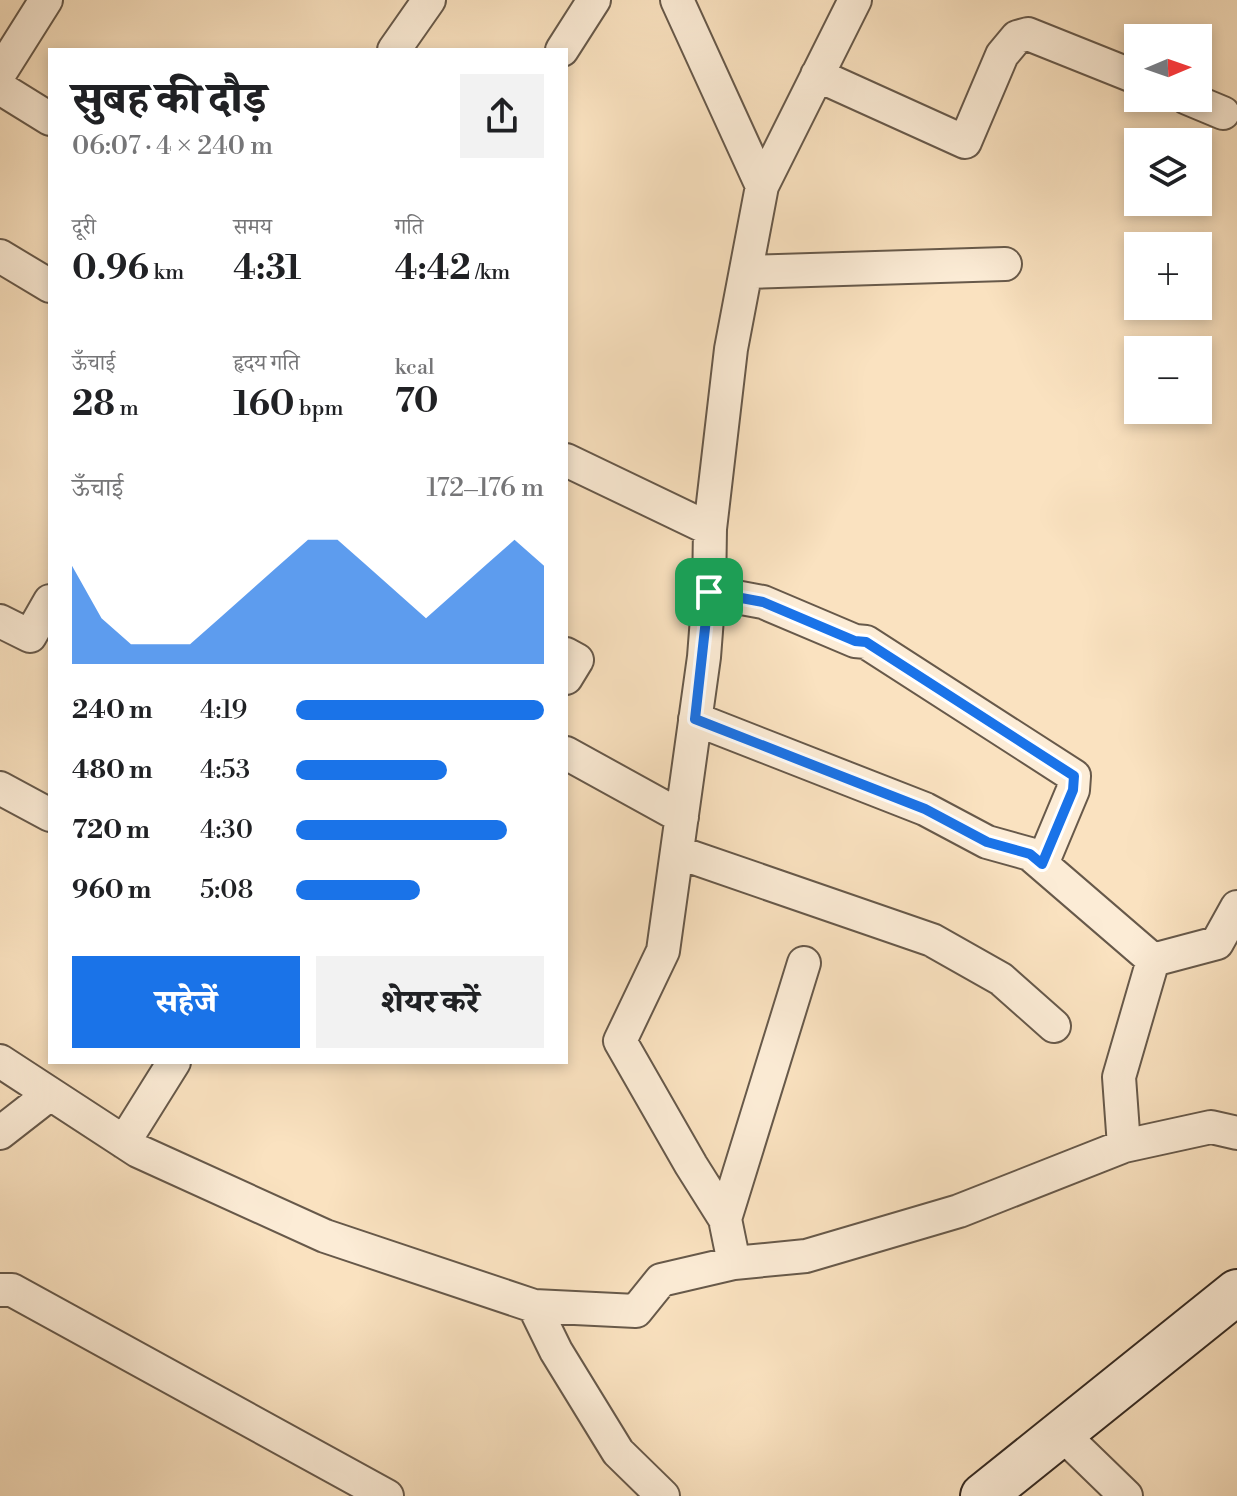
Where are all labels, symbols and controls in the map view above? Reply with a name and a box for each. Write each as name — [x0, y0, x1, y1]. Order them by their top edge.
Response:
north arrow — [1124, 24, 1212, 112]
map controls — [1124, 24, 1212, 424]
text: सुबह की दौड़ — [72, 72, 267, 127]
button: share — [460, 74, 544, 158]
button: layers — [1124, 128, 1212, 216]
text: 06:07 · 4 × 240 m — [72, 130, 273, 162]
text: दूरी — [72, 214, 96, 241]
text: समय — [233, 214, 272, 241]
text: गति — [395, 214, 423, 241]
button: + — [1124, 232, 1212, 320]
text: 0.96 — [72, 248, 149, 290]
text: 4:31 — [233, 248, 301, 290]
text: 4:42 — [395, 248, 471, 290]
text: km — [149, 259, 184, 286]
text: /km — [471, 259, 510, 286]
button: − — [1124, 336, 1212, 424]
text: ऊँचाई — [72, 350, 115, 377]
text: हृदय गति — [233, 350, 300, 377]
text: kcal — [395, 354, 435, 381]
text: 70 — [395, 381, 438, 423]
text: 28 — [72, 384, 115, 426]
text: 160 — [233, 384, 295, 426]
text: m — [115, 395, 139, 422]
text: bpm — [295, 395, 344, 422]
text: ऊँचाई — [72, 472, 123, 504]
text: 172–176 m — [427, 472, 544, 504]
pin — [675, 558, 743, 626]
icon: arrive — [687, 570, 731, 614]
text: 240 m — [72, 694, 153, 726]
text: 4:19 — [200, 694, 247, 726]
text: 480 m — [72, 754, 153, 786]
text: 4:53 — [200, 754, 250, 786]
text: 720 m — [72, 814, 150, 846]
text: 4:30 — [200, 814, 253, 846]
text: 960 m — [72, 874, 151, 906]
text: 5:08 — [200, 874, 253, 906]
button: सहेजें — [72, 956, 300, 1048]
button: शेयर करें — [316, 956, 544, 1048]

